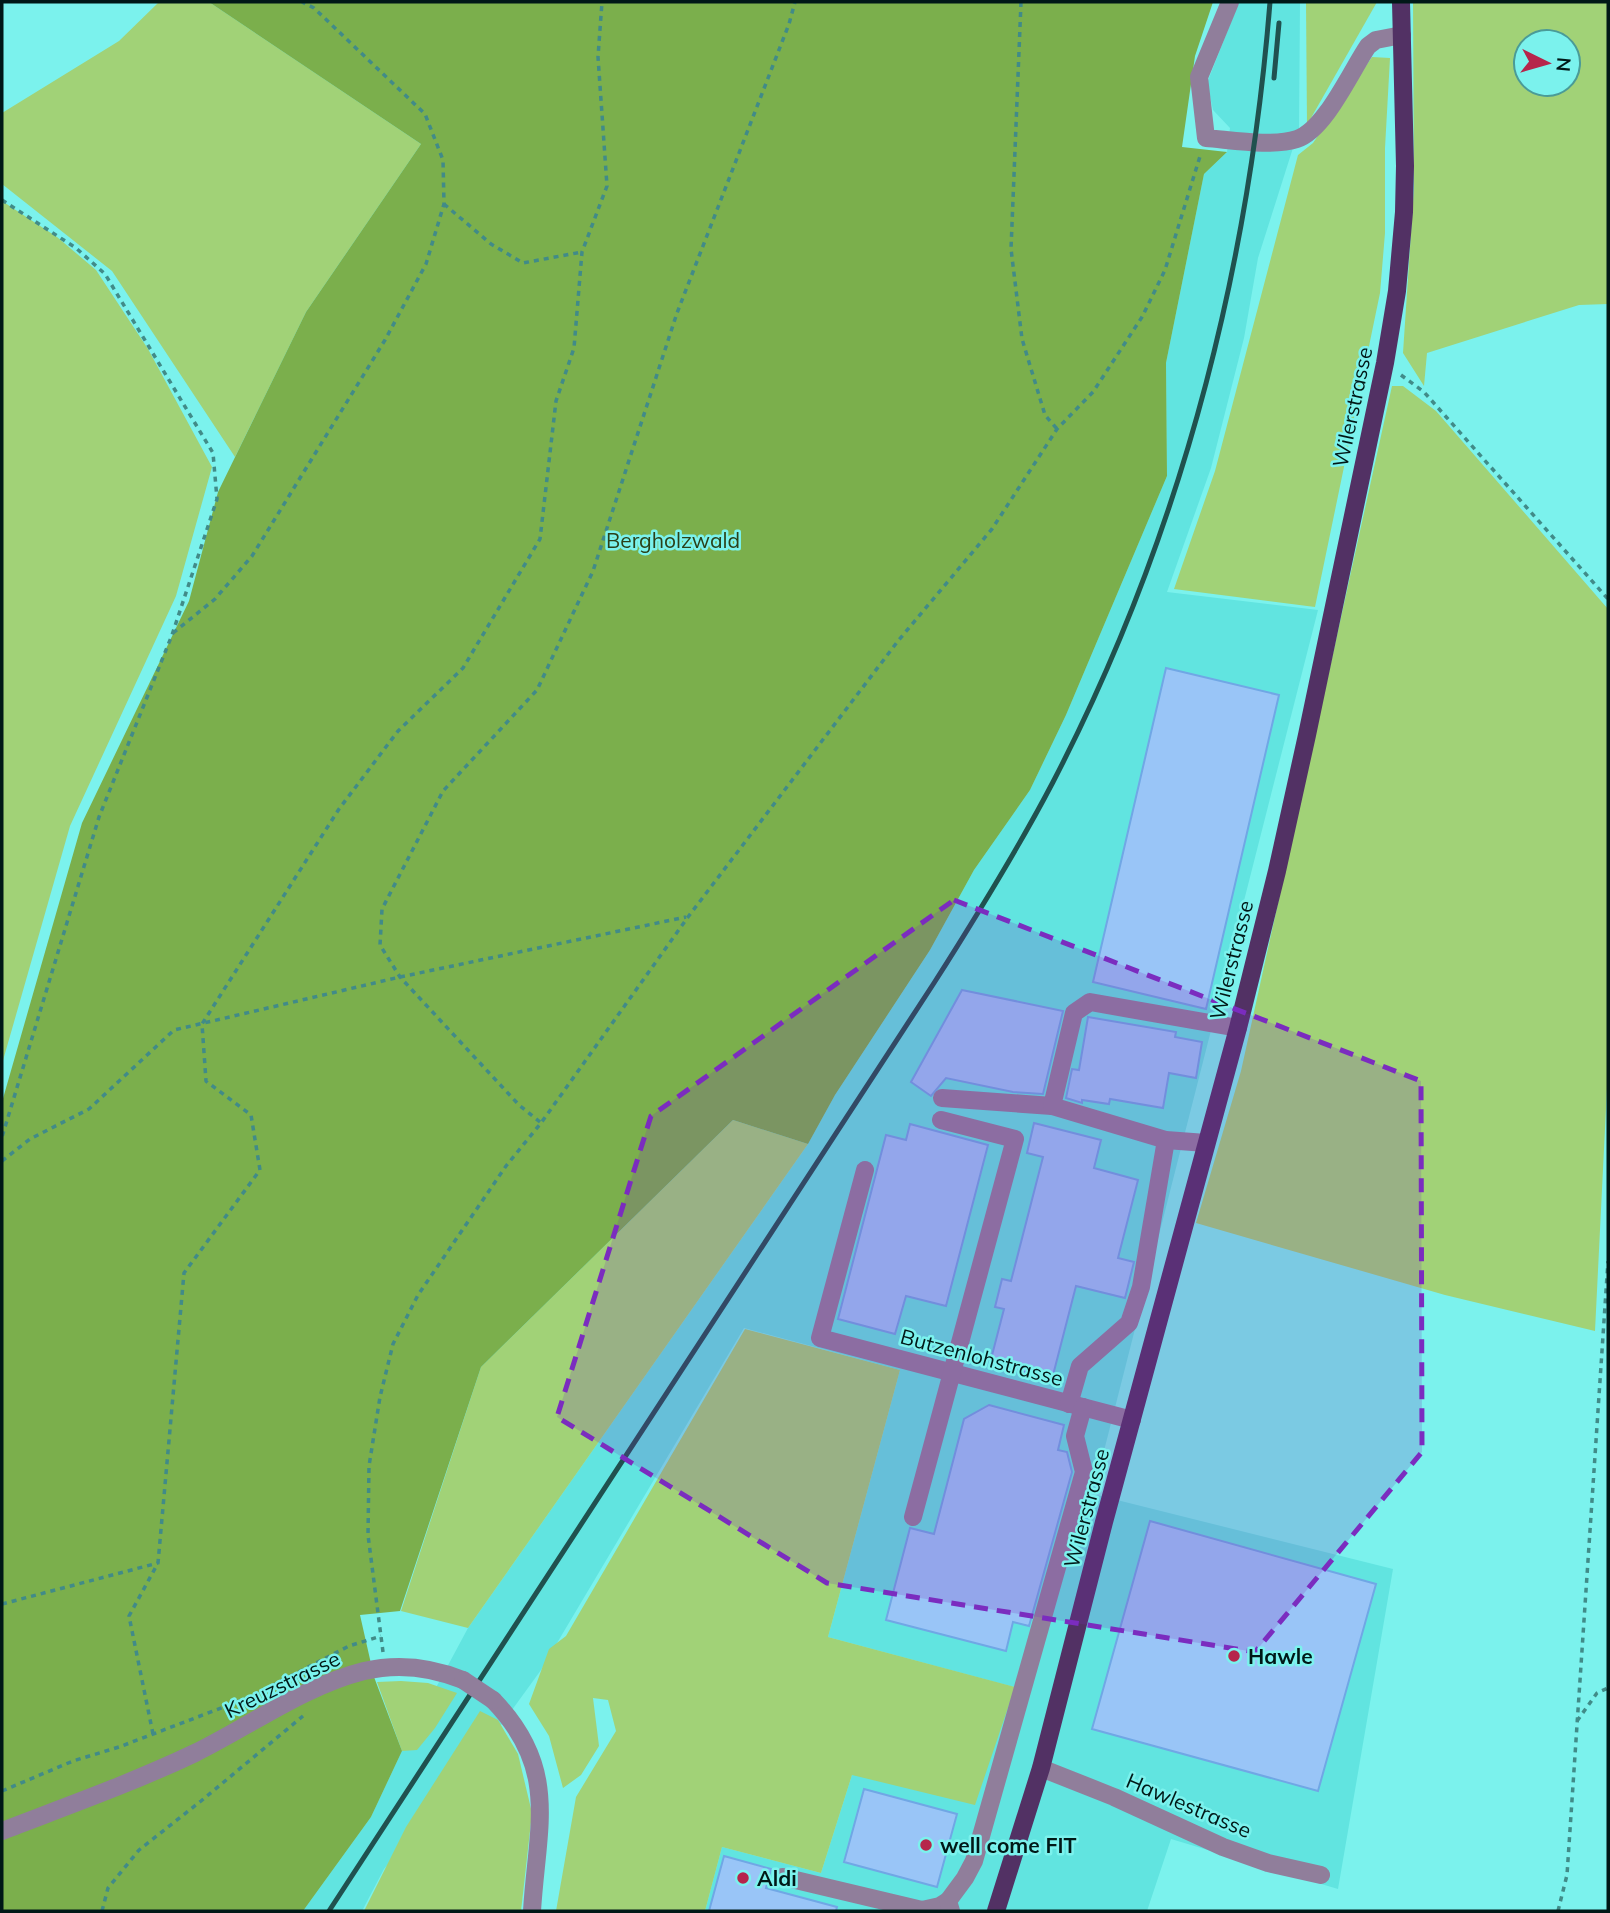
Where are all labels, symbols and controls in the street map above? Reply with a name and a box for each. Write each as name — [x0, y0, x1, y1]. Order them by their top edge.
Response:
north arrow — [1512, 28, 1582, 98]
text: N — [1551, 56, 1577, 73]
street label: Wilerstrasse — [1327, 344, 1377, 470]
park label: Bergholzwald — [606, 527, 740, 553]
street label: Wilerstrasse — [1204, 898, 1258, 1022]
street label: Butzenlohstrasse — [898, 1323, 1066, 1391]
street label: Wilerstrasse — [1058, 1446, 1114, 1570]
place label: Hawle — [1248, 1643, 1313, 1669]
street label: Kreuzstrasse — [220, 1645, 344, 1723]
marker: Hawle — [1226, 1648, 1242, 1664]
street label: Hawlestrasse — [1123, 1767, 1255, 1843]
place label: well come FIT — [940, 1832, 1076, 1858]
marker: well come FIT — [918, 1837, 934, 1853]
place label: Aldi — [757, 1865, 797, 1891]
marker: Aldi — [735, 1870, 751, 1886]

